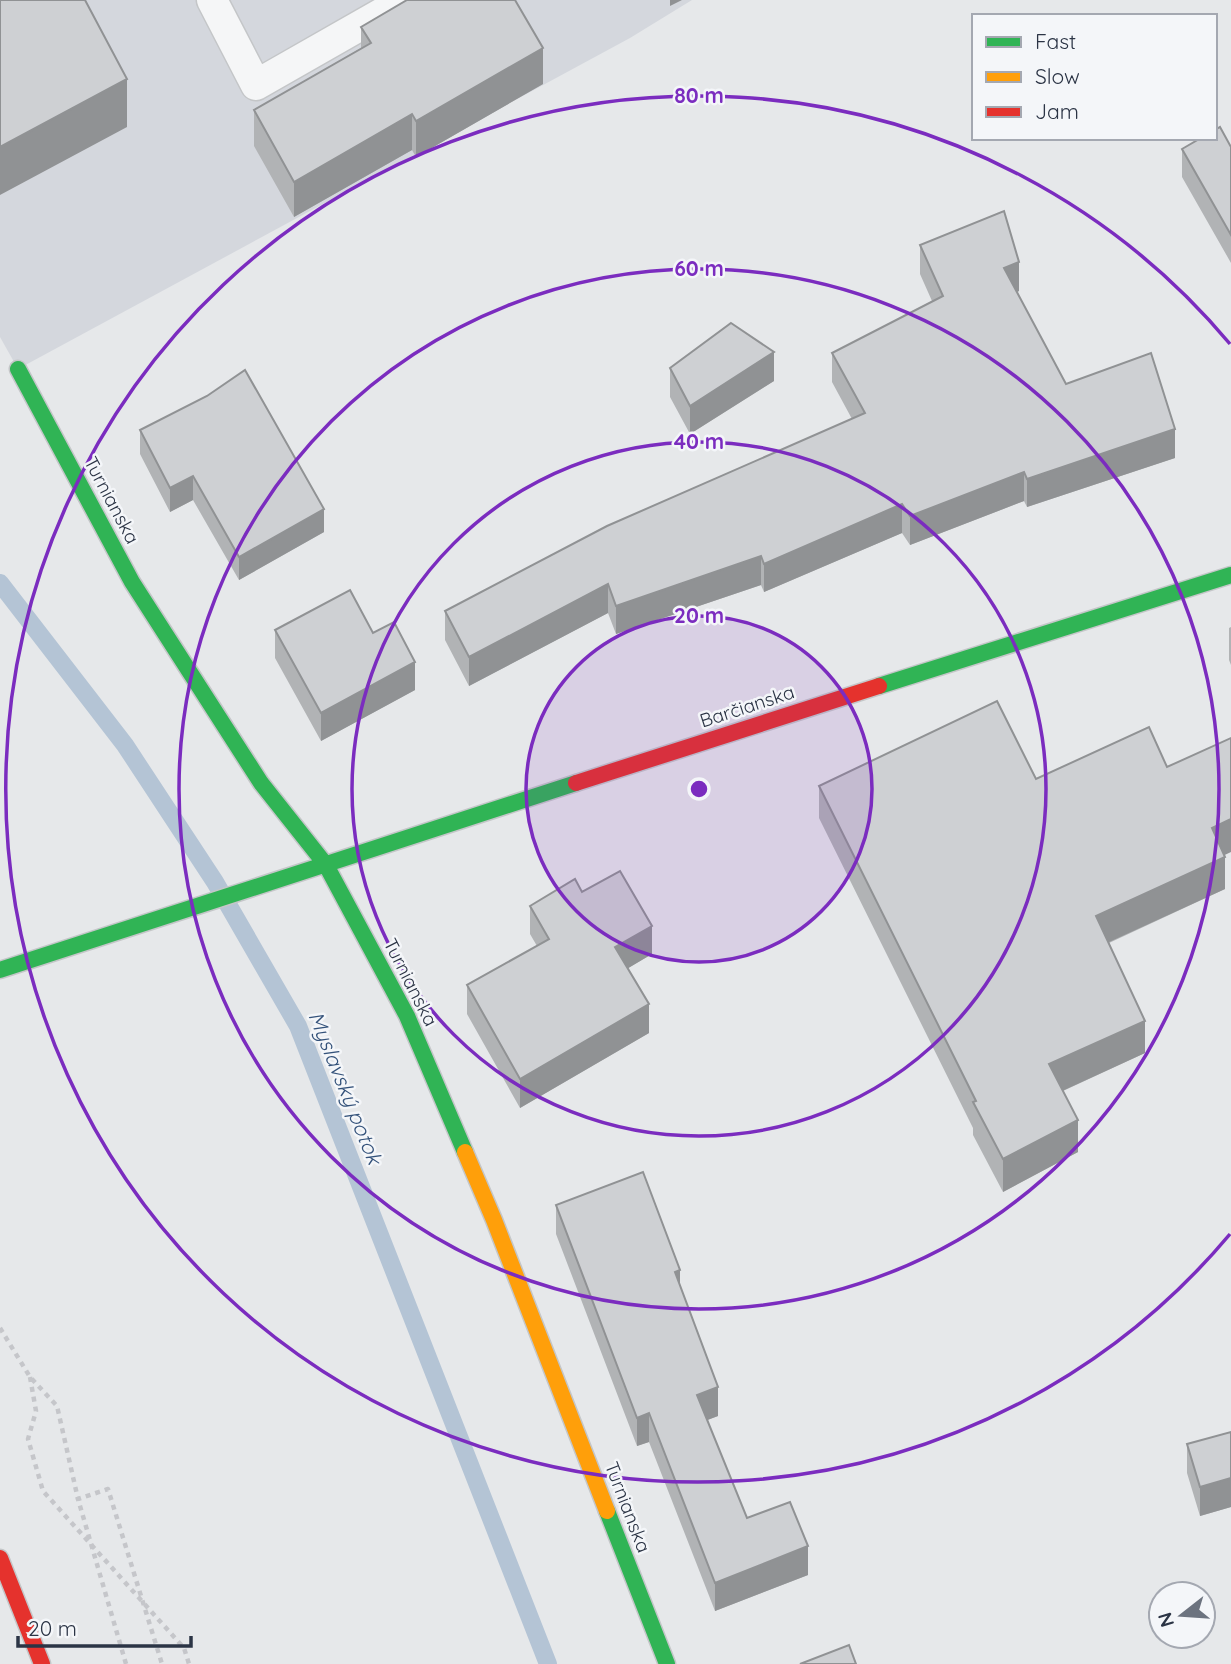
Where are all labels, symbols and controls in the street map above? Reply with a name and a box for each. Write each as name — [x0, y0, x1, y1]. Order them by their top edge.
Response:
legend — [972, 14, 1217, 140]
text: Fast — [1035, 28, 1076, 54]
text: Slow — [1035, 63, 1080, 89]
text: 80 m — [674, 82, 724, 108]
text: Jam — [1035, 98, 1079, 124]
text: 60 m — [674, 255, 724, 281]
text: 40 m — [674, 428, 724, 454]
street label: Turnianska — [79, 452, 145, 548]
text: 20 m — [674, 602, 724, 628]
street label: Barčianska — [697, 679, 797, 733]
centre of rings — [687, 777, 711, 801]
street label: Turnianska — [379, 934, 443, 1030]
water label: Myslavský potok — [303, 1007, 389, 1169]
street label: Turnianska — [600, 1458, 656, 1556]
north arrow — [1147, 1580, 1217, 1650]
scale bar — [18, 1604, 191, 1648]
text: N — [1152, 1610, 1179, 1630]
text: 20 m — [28, 1615, 77, 1641]

